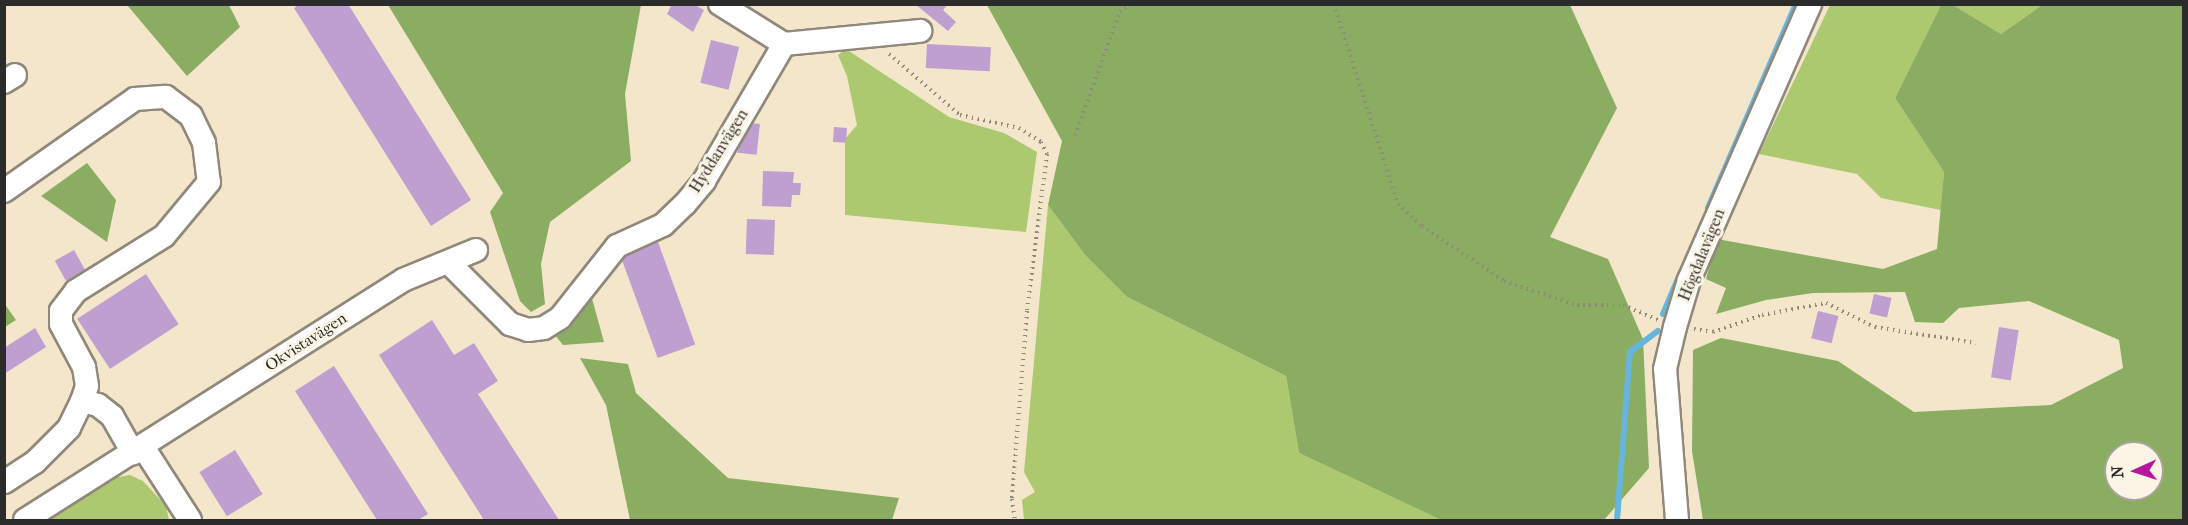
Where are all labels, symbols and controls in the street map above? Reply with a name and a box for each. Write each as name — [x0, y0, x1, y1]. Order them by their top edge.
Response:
street label: Hyddanvägen — [686, 106, 752, 196]
street label: Högdalavägen — [1675, 206, 1729, 304]
street label: Okvistavägen — [262, 309, 350, 375]
north arrow — [2104, 441, 2164, 501]
text: N — [2108, 465, 2127, 478]

